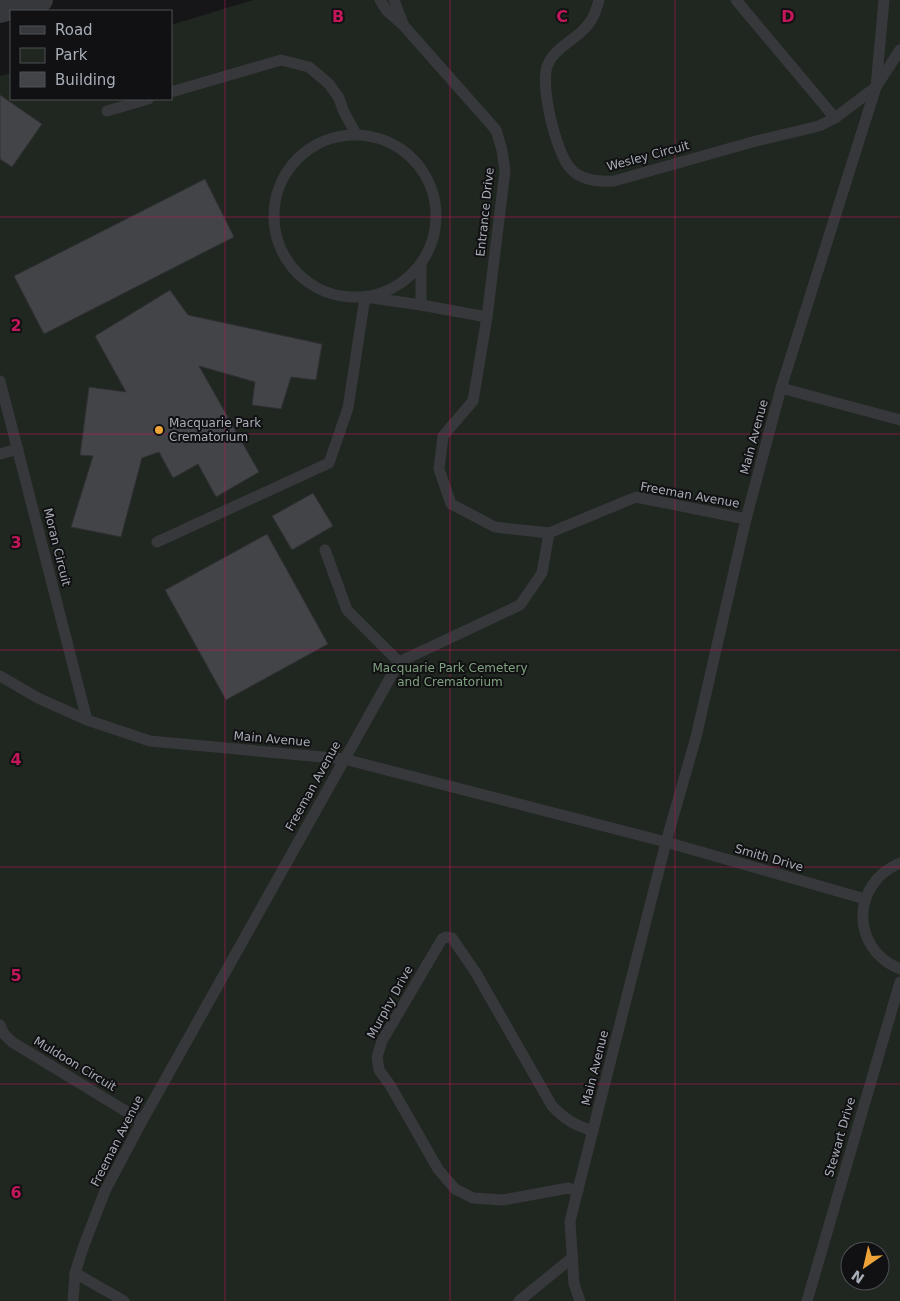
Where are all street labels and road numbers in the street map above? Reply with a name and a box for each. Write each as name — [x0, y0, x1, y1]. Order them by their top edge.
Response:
street label: Wesley Circuit — [605, 138, 691, 174]
street label: Entrance Drive — [473, 167, 497, 257]
street label: Main Avenue — [737, 398, 771, 476]
street label: Freeman Avenue — [639, 479, 741, 511]
street label: Moran Circuit — [41, 506, 74, 588]
street label: Main Avenue — [233, 729, 311, 749]
street label: Freeman Avenue — [283, 739, 343, 833]
street label: Smith Drive — [733, 842, 805, 874]
street label: Murphy Drive — [364, 963, 416, 1041]
street label: Main Avenue — [579, 1029, 611, 1107]
street label: Muldoon Circuit — [31, 1034, 119, 1094]
street label: Freeman Avenue — [88, 1093, 146, 1189]
street label: Stewart Drive — [822, 1096, 858, 1178]

